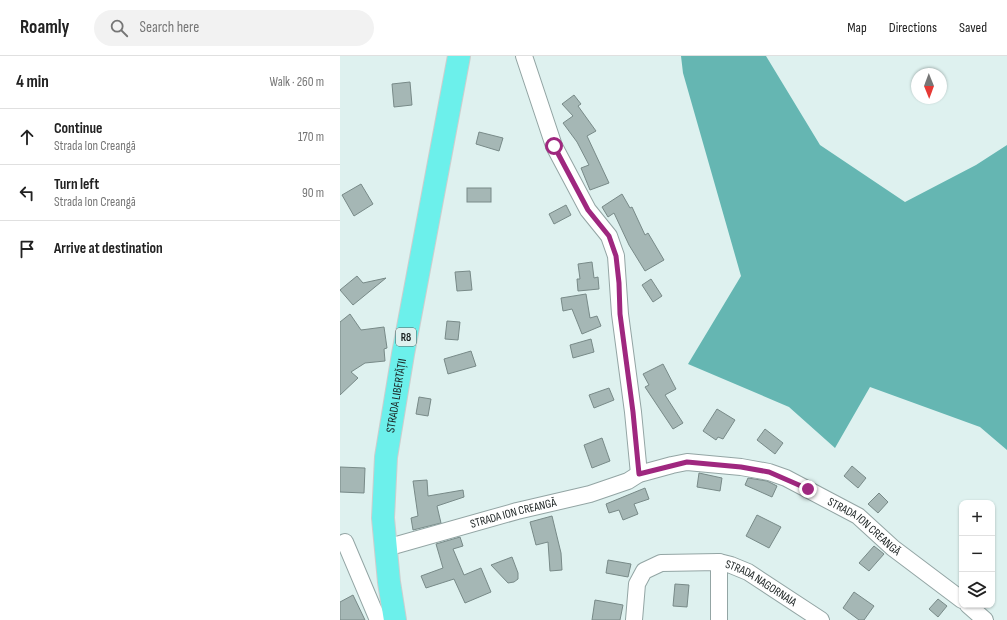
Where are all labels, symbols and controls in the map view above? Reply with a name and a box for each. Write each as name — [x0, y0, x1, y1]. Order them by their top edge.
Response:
search box — [94, 10, 374, 46]
text: Roamly — [20, 16, 70, 39]
icon: search — [108, 17, 130, 39]
text: Search here — [140, 18, 199, 37]
text: Map — [847, 19, 867, 36]
text: Directions — [889, 19, 937, 36]
text: Saved — [959, 19, 987, 36]
north arrow — [911, 68, 947, 104]
text: 4 min — [16, 72, 49, 92]
text: Walk · 260 m — [270, 74, 324, 90]
text: Continue — [54, 119, 103, 138]
icon: ahead — [16, 126, 38, 148]
text: 170 m — [298, 129, 324, 145]
route start — [545, 137, 563, 155]
text: Strada Ion Creangă — [54, 138, 136, 154]
text: Turn left — [54, 175, 99, 194]
icon: left — [16, 182, 38, 204]
text: 90 m — [302, 185, 324, 201]
text: Strada Ion Creangă — [54, 194, 136, 210]
icon: arrive — [16, 238, 38, 260]
text: Arrive at destination — [54, 239, 163, 258]
road number: R8 — [396, 328, 416, 346]
street label: STRADA LIBERTĂȚII — [383, 358, 410, 434]
route end — [799, 480, 817, 498]
street label: STRADA ION CREANGĂ — [825, 494, 904, 560]
street label: STRADA ION CREANGĂ — [469, 495, 559, 532]
map controls — [959, 500, 995, 608]
button: + — [959, 500, 995, 536]
button: − — [959, 536, 995, 572]
street label: STRADA NAGORNAIA — [724, 557, 800, 610]
button: layers — [959, 572, 995, 608]

